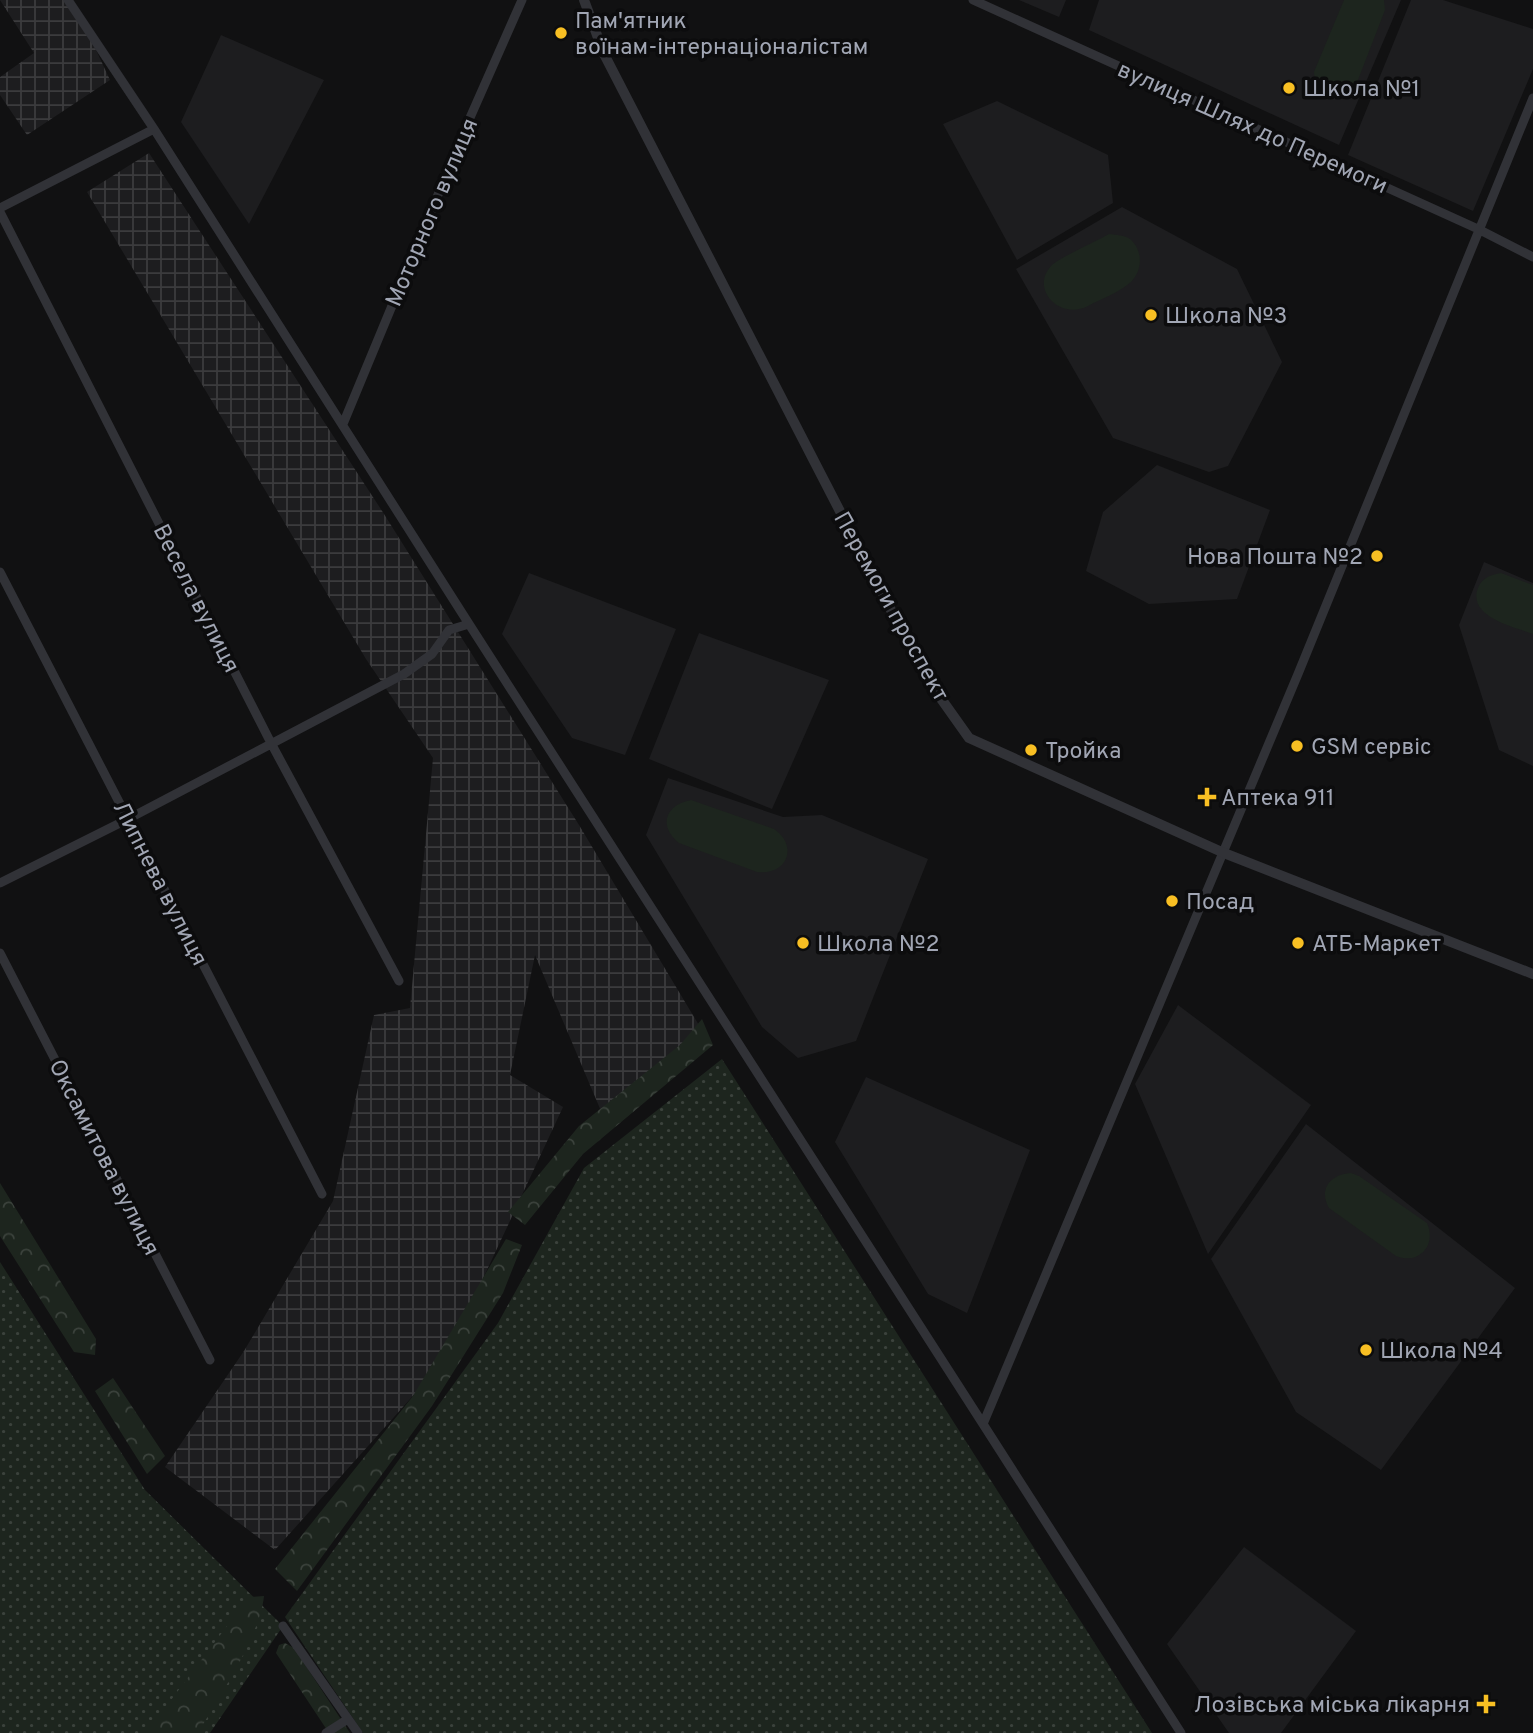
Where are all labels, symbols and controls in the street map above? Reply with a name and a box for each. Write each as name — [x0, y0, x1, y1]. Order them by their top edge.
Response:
place label: Пам'ятник воїнам-інтернаціоналістам — [575, 8, 868, 63]
marker: Пам'ятник воїнам-інтернаціоналістам — [553, 25, 569, 41]
street label: вулиця Шлях до Перемоги — [1112, 57, 1392, 202]
place label: Школа №1 — [1303, 76, 1420, 105]
marker: Школа №1 — [1281, 80, 1297, 96]
street label: Моторного вулиця — [380, 114, 486, 312]
place label: Школа №3 — [1165, 303, 1287, 332]
marker: Школа №3 — [1143, 307, 1159, 323]
street label: Перемоги проспект — [826, 507, 954, 707]
street label: Весела вулиця — [145, 520, 245, 678]
place label: Нова Пошта №2 — [1187, 544, 1363, 573]
marker: Нова Пошта №2 — [1369, 548, 1385, 564]
place label: GSM сервіс — [1311, 734, 1432, 763]
place label: Тройка — [1045, 738, 1121, 767]
marker: GSM сервіс — [1289, 738, 1305, 754]
marker: Тройка — [1023, 742, 1039, 758]
place label: Аптека 911 — [1221, 785, 1335, 814]
marker: Аптека 911 — [1199, 789, 1215, 805]
street label: Липнева вулиця — [105, 797, 213, 971]
place label: Посад — [1186, 889, 1254, 918]
marker: Посад — [1164, 893, 1180, 909]
place label: Школа №2 — [817, 931, 940, 960]
place label: АТБ-Маркет — [1312, 931, 1441, 960]
marker: Школа №2 — [795, 935, 811, 951]
marker: АТБ-Маркет — [1290, 935, 1306, 951]
street label: Оксамитова вулиця — [41, 1055, 165, 1261]
place label: Школа №4 — [1380, 1338, 1503, 1367]
marker: Школа №4 — [1358, 1342, 1374, 1358]
place label: Лозівська міська лікарня — [1193, 1692, 1470, 1721]
marker: Лозівська міська лікарня — [1476, 1694, 1496, 1714]

